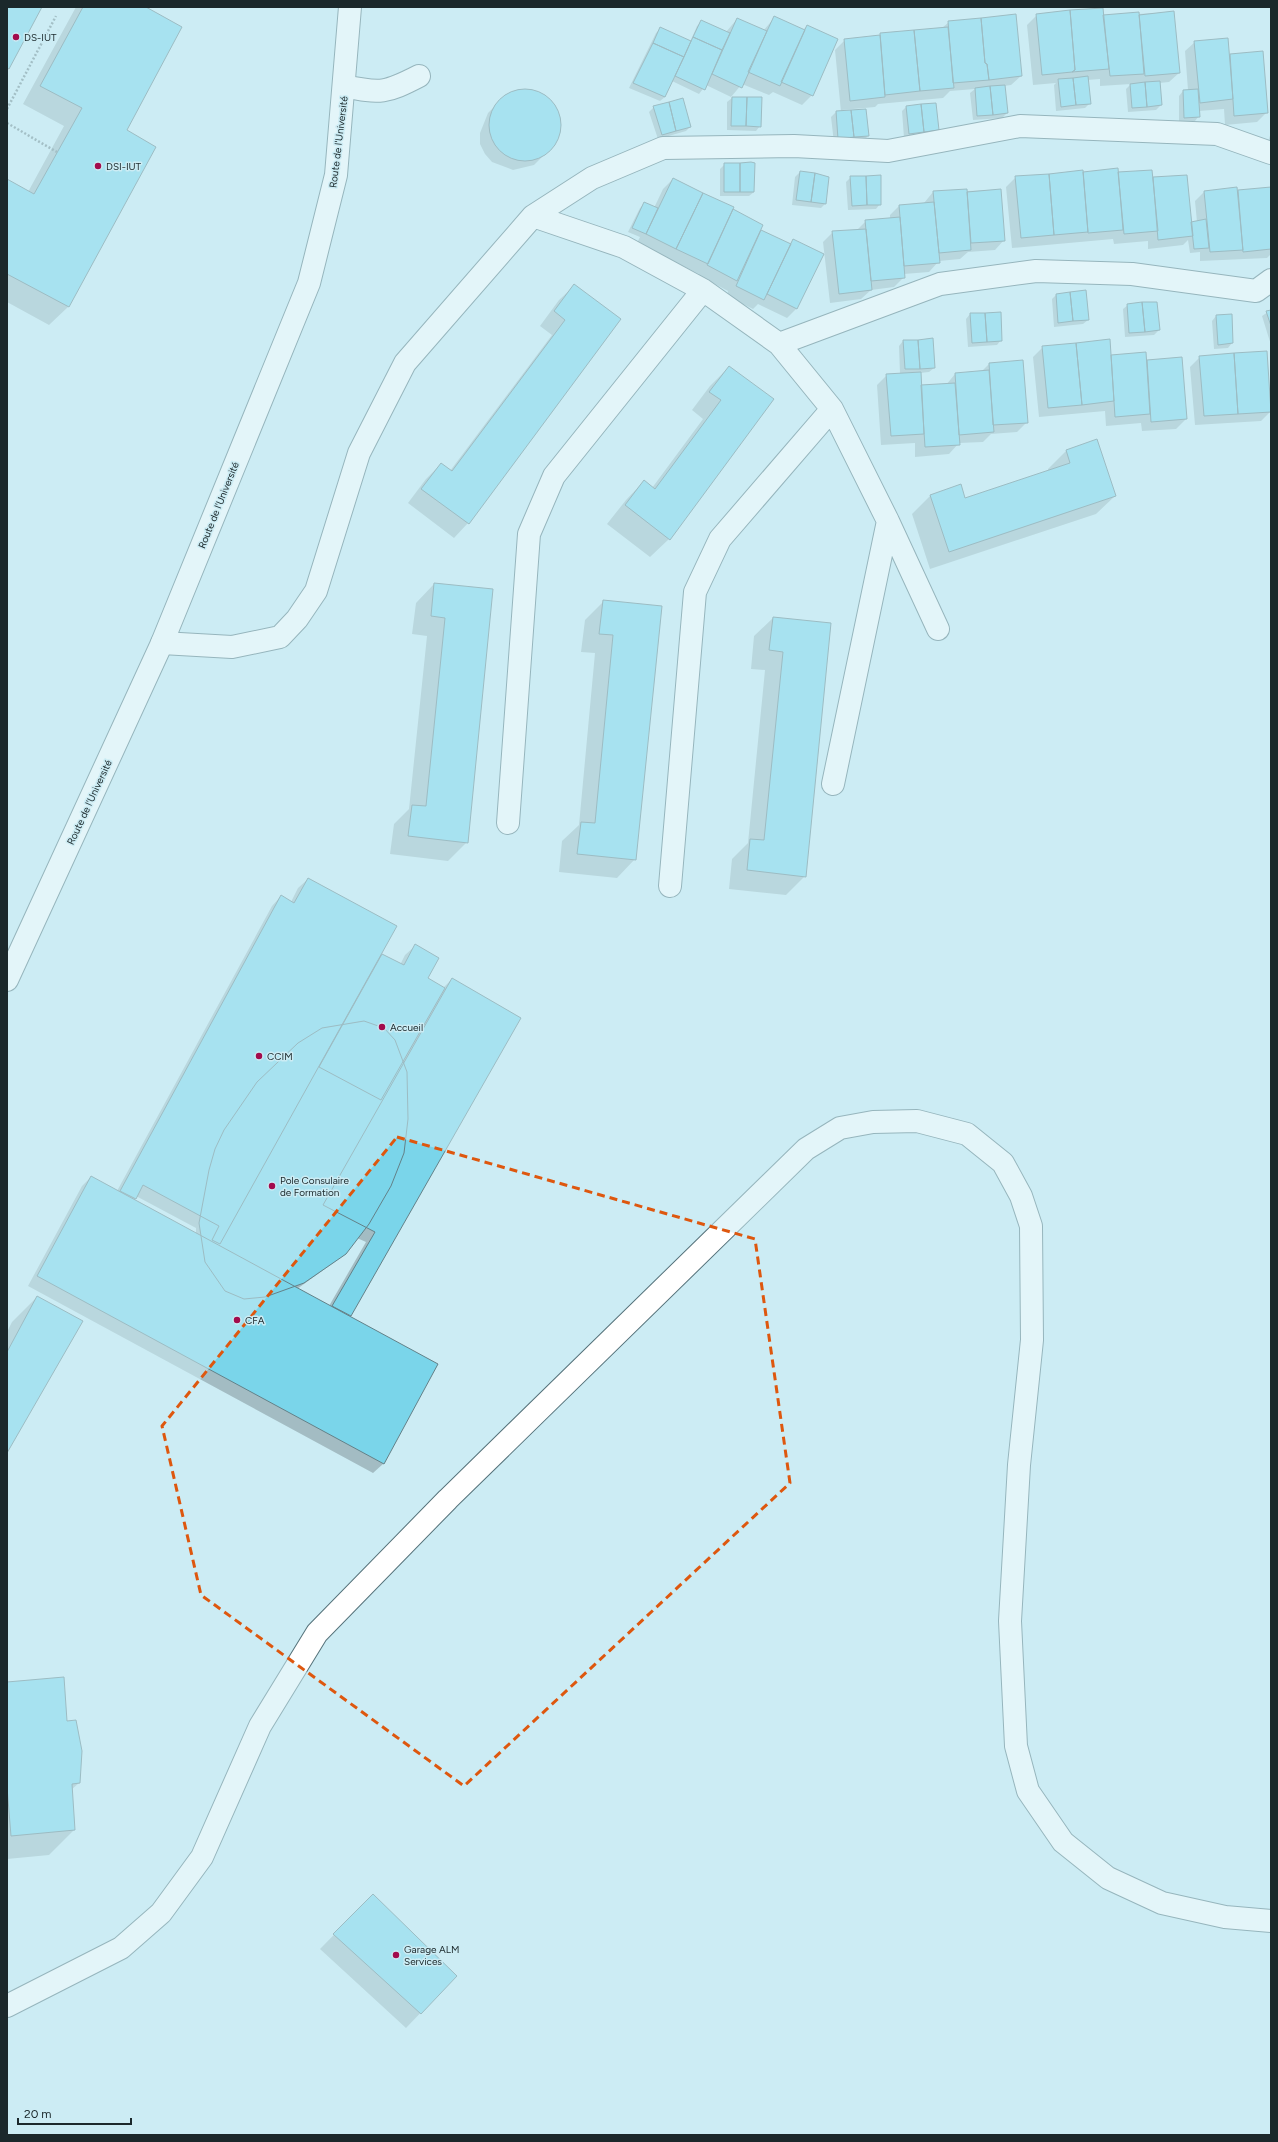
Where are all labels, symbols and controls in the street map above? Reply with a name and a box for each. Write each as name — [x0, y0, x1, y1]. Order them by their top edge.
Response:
place label: DS-IUT — [24, 31, 57, 44]
marker: DS-IUT — [11, 32, 21, 42]
street label: Route de l'Université — [326, 95, 351, 189]
place label: DSI-IUT — [106, 160, 142, 173]
marker: DSI-IUT — [93, 161, 103, 171]
street label: Route de l'Université — [195, 459, 242, 550]
street label: Route de l'Université — [64, 757, 115, 847]
place label: Accueil — [390, 1021, 423, 1034]
marker: Accueil — [377, 1022, 387, 1032]
place label: CCIM — [267, 1050, 293, 1063]
marker: CCIM — [254, 1051, 264, 1061]
place label: Pole Consulaire de Formation — [280, 1174, 349, 1199]
marker: Pole Consulaire de Formation — [267, 1181, 277, 1191]
place label: CFA — [245, 1314, 265, 1327]
marker: CFA — [232, 1315, 242, 1325]
place label: Garage ALM Services — [404, 1943, 459, 1968]
marker: Garage ALM Services — [391, 1950, 401, 1960]
scale bar — [18, 2100, 131, 2126]
text: 20 m — [24, 2107, 52, 2121]

